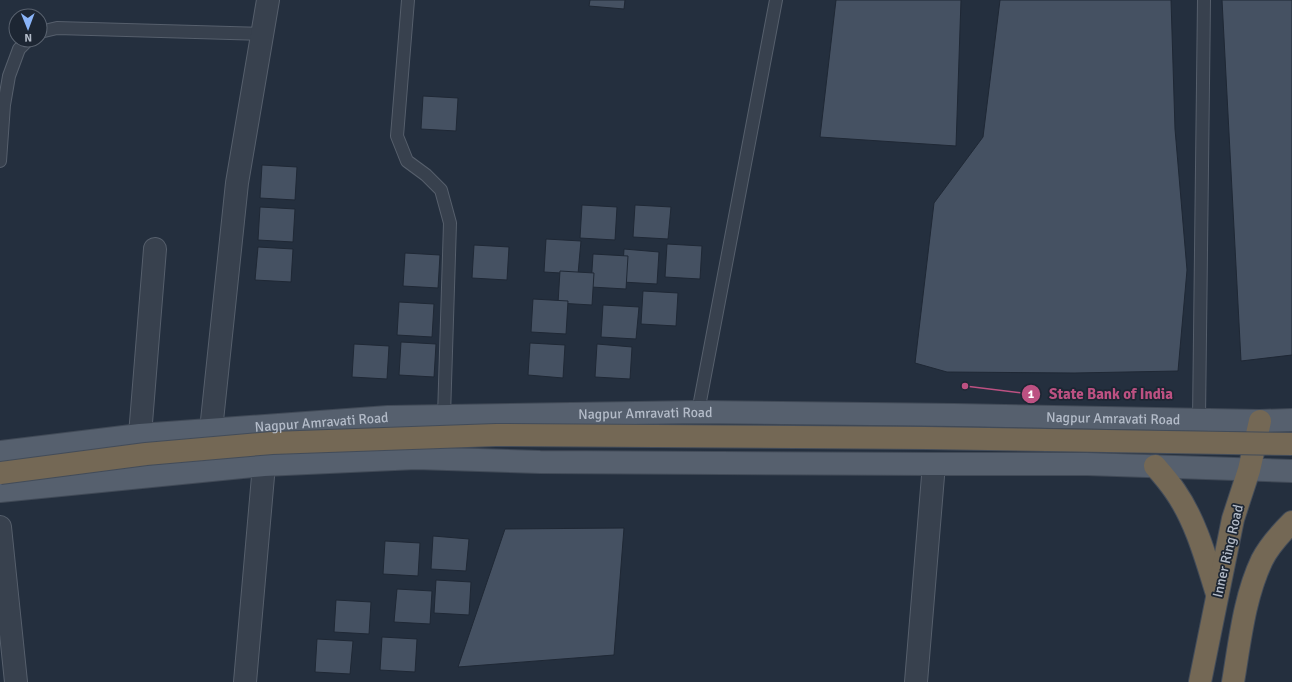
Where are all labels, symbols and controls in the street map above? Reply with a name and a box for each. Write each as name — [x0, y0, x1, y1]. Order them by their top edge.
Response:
north arrow — [8, 8, 48, 48]
text: N — [24, 31, 32, 44]
callout: State Bank of India — [1021, 380, 1181, 407]
text: State Bank of India — [1049, 385, 1173, 403]
text: 1 — [1028, 387, 1035, 402]
street label: Nagpur Amravati Road — [578, 403, 712, 422]
street label: Nagpur Amravati Road — [254, 408, 389, 435]
street label: Nagpur Amravati Road — [1046, 408, 1180, 428]
street label: Inner Ring Road — [1209, 503, 1247, 599]

